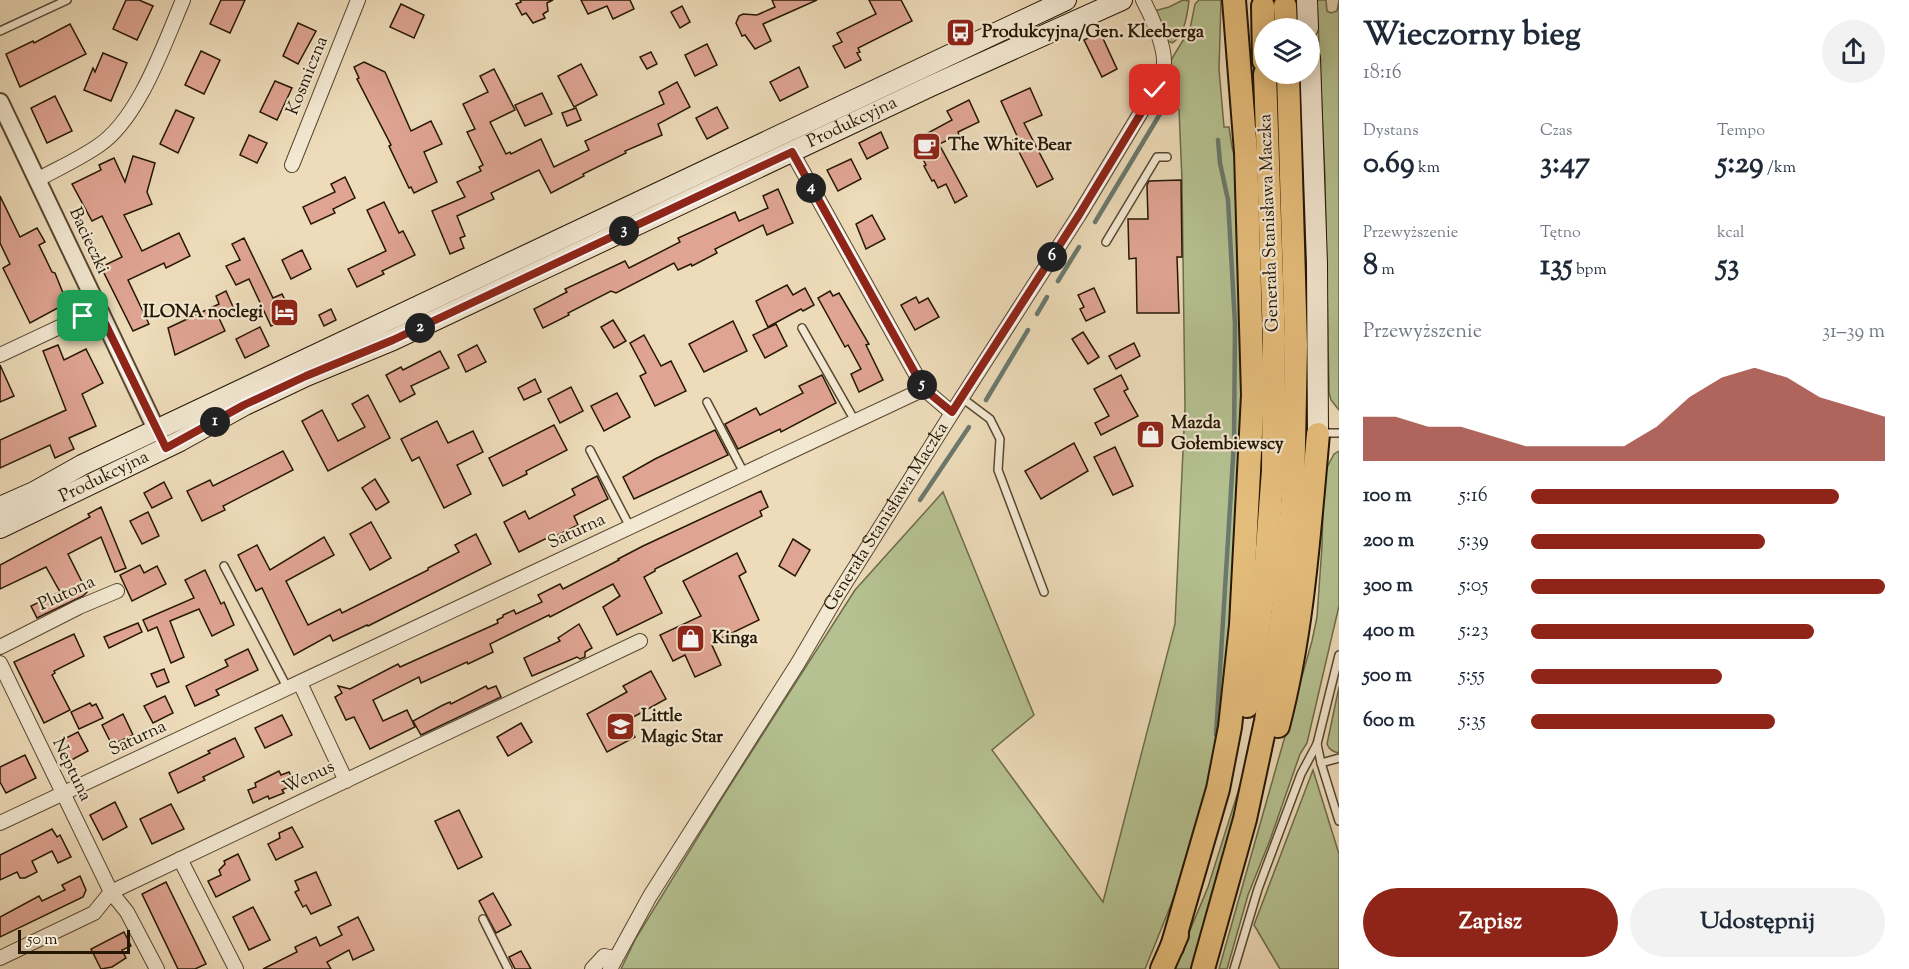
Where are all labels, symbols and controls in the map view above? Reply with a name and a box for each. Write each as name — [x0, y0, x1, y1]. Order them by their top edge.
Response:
text: Wieczorny bieg — [1363, 12, 1581, 60]
bus stop icon: Produkcyjna/Gen. Kleeberga — [945, 17, 977, 49]
map controls — [1254, 18, 1320, 84]
button: layers — [1254, 18, 1320, 84]
place label: Produkcyjna/Gen. Kleeberga — [982, 20, 1205, 46]
button: share — [1822, 20, 1885, 83]
street label: Kosmiczna — [280, 33, 336, 119]
text: 18:16 — [1363, 59, 1402, 88]
pin — [1129, 64, 1180, 115]
icon: check — [1138, 73, 1171, 106]
street label: Produkcyjna — [803, 91, 902, 156]
street label: Generała Stanisława Maczka — [1253, 113, 1287, 333]
text: Dystans — [1363, 120, 1419, 143]
text: Czas — [1540, 120, 1572, 143]
text: Tempo — [1717, 120, 1765, 143]
cafe icon: The White Bear — [911, 130, 943, 162]
place label: The White Bear — [948, 133, 1072, 159]
text: 0.69 — [1363, 143, 1415, 186]
text: 3:47 — [1540, 143, 1590, 186]
text: 5:29 — [1717, 143, 1764, 186]
text: km — [1415, 157, 1440, 180]
text: /km — [1764, 157, 1796, 180]
pin: 4 — [796, 173, 826, 203]
text: 4 — [807, 176, 815, 199]
street label: Bacieczki — [61, 203, 115, 279]
pin: 3 — [609, 216, 639, 246]
text: 3 — [621, 219, 627, 242]
text: Przewyższenie — [1363, 222, 1458, 245]
text: Tętno — [1540, 222, 1581, 245]
text: kcal — [1717, 222, 1745, 245]
pin: 6 — [1037, 242, 1067, 272]
text: 6 — [1048, 245, 1056, 268]
text: 8 — [1363, 245, 1378, 288]
text: 135 — [1540, 245, 1573, 288]
text: 53 — [1717, 245, 1739, 288]
text: m — [1378, 259, 1395, 282]
text: bpm — [1573, 259, 1607, 282]
pin — [57, 290, 108, 341]
hotel icon: ILONA noclegi — [268, 297, 300, 329]
icon: arrive — [66, 299, 99, 332]
place label: ILONA noclegi — [143, 300, 264, 326]
pin: 2 — [405, 313, 435, 343]
text: 2 — [416, 316, 424, 339]
text: Przewyższenie — [1363, 318, 1482, 347]
text: 31–39 m — [1822, 318, 1885, 347]
pin: 5 — [907, 370, 937, 400]
text: 5 — [919, 373, 925, 396]
pin: 1 — [200, 407, 230, 437]
text: 1 — [212, 410, 218, 433]
place label: Mazda Gołembiewscy — [1171, 411, 1284, 458]
street label: Generała Stanisława Maczka — [818, 418, 956, 617]
shop icon: Mazda Gołembiewscy — [1134, 418, 1166, 450]
street label: Produkcyjna — [55, 445, 154, 510]
text: 100 m — [1363, 482, 1412, 511]
text: 5:16 — [1459, 482, 1488, 511]
street label: Saturna — [544, 507, 610, 557]
text: 200 m — [1363, 527, 1414, 556]
text: 5:39 — [1459, 527, 1489, 556]
street label: Plutona — [34, 569, 100, 619]
text: 300 m — [1363, 572, 1413, 601]
text: 5:05 — [1459, 572, 1488, 601]
text: 400 m — [1363, 617, 1415, 646]
text: 5:23 — [1459, 617, 1488, 646]
shop icon: Kinga — [675, 623, 707, 655]
place label: Kinga — [712, 626, 758, 652]
text: 500 m — [1363, 662, 1412, 691]
text: 5:55 — [1459, 662, 1485, 691]
place label: Little Magic Star — [641, 704, 723, 751]
text: 600 m — [1363, 707, 1415, 736]
text: 5:35 — [1459, 707, 1486, 736]
school or university icon: Little Magic Star — [604, 711, 636, 743]
street label: Saturna — [105, 714, 171, 764]
street label: Neptuna — [44, 734, 98, 806]
street label: Wenus — [279, 755, 339, 801]
button: Zapisz — [1363, 888, 1618, 957]
button: Udostępnij — [1630, 888, 1885, 957]
scale bar — [18, 927, 130, 954]
text: 50 m — [27, 929, 58, 952]

